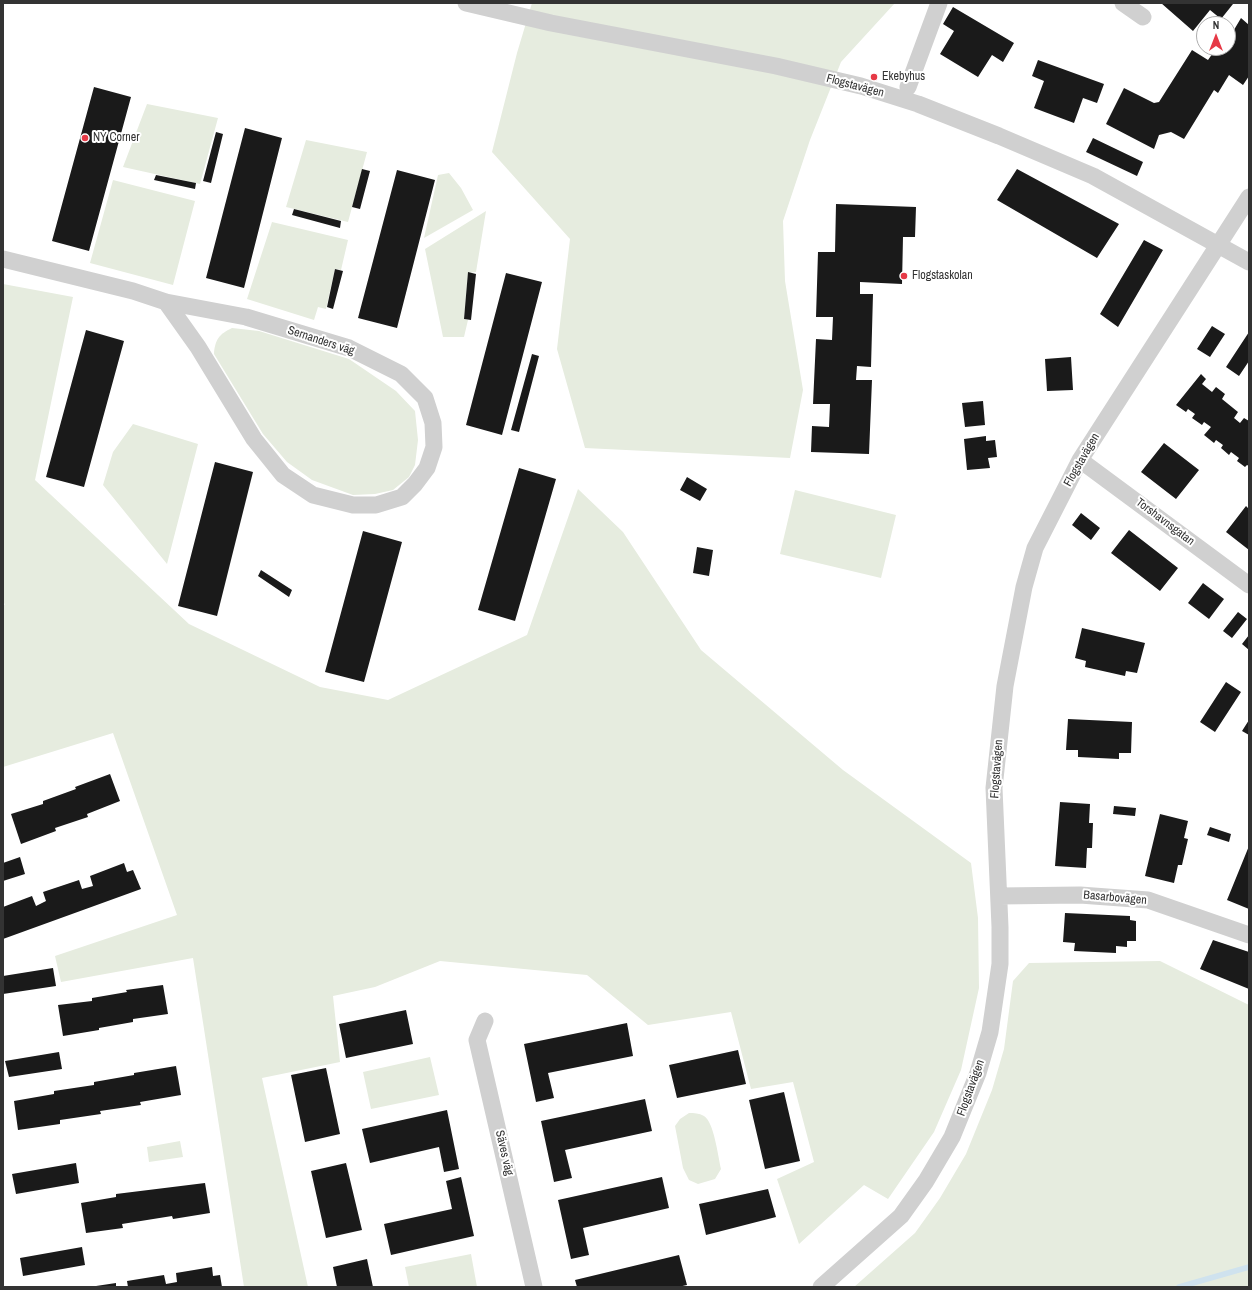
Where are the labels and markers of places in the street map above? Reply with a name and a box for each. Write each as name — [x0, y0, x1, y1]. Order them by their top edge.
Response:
place label: Ekebyhus — [882, 70, 925, 84]
marker: Ekebyhus — [869, 72, 879, 82]
place label: NY Corner — [93, 131, 139, 145]
marker: NY Corner — [80, 133, 90, 143]
place label: Flogstaskolan — [912, 269, 973, 283]
marker: Flogstaskolan — [899, 271, 909, 281]

